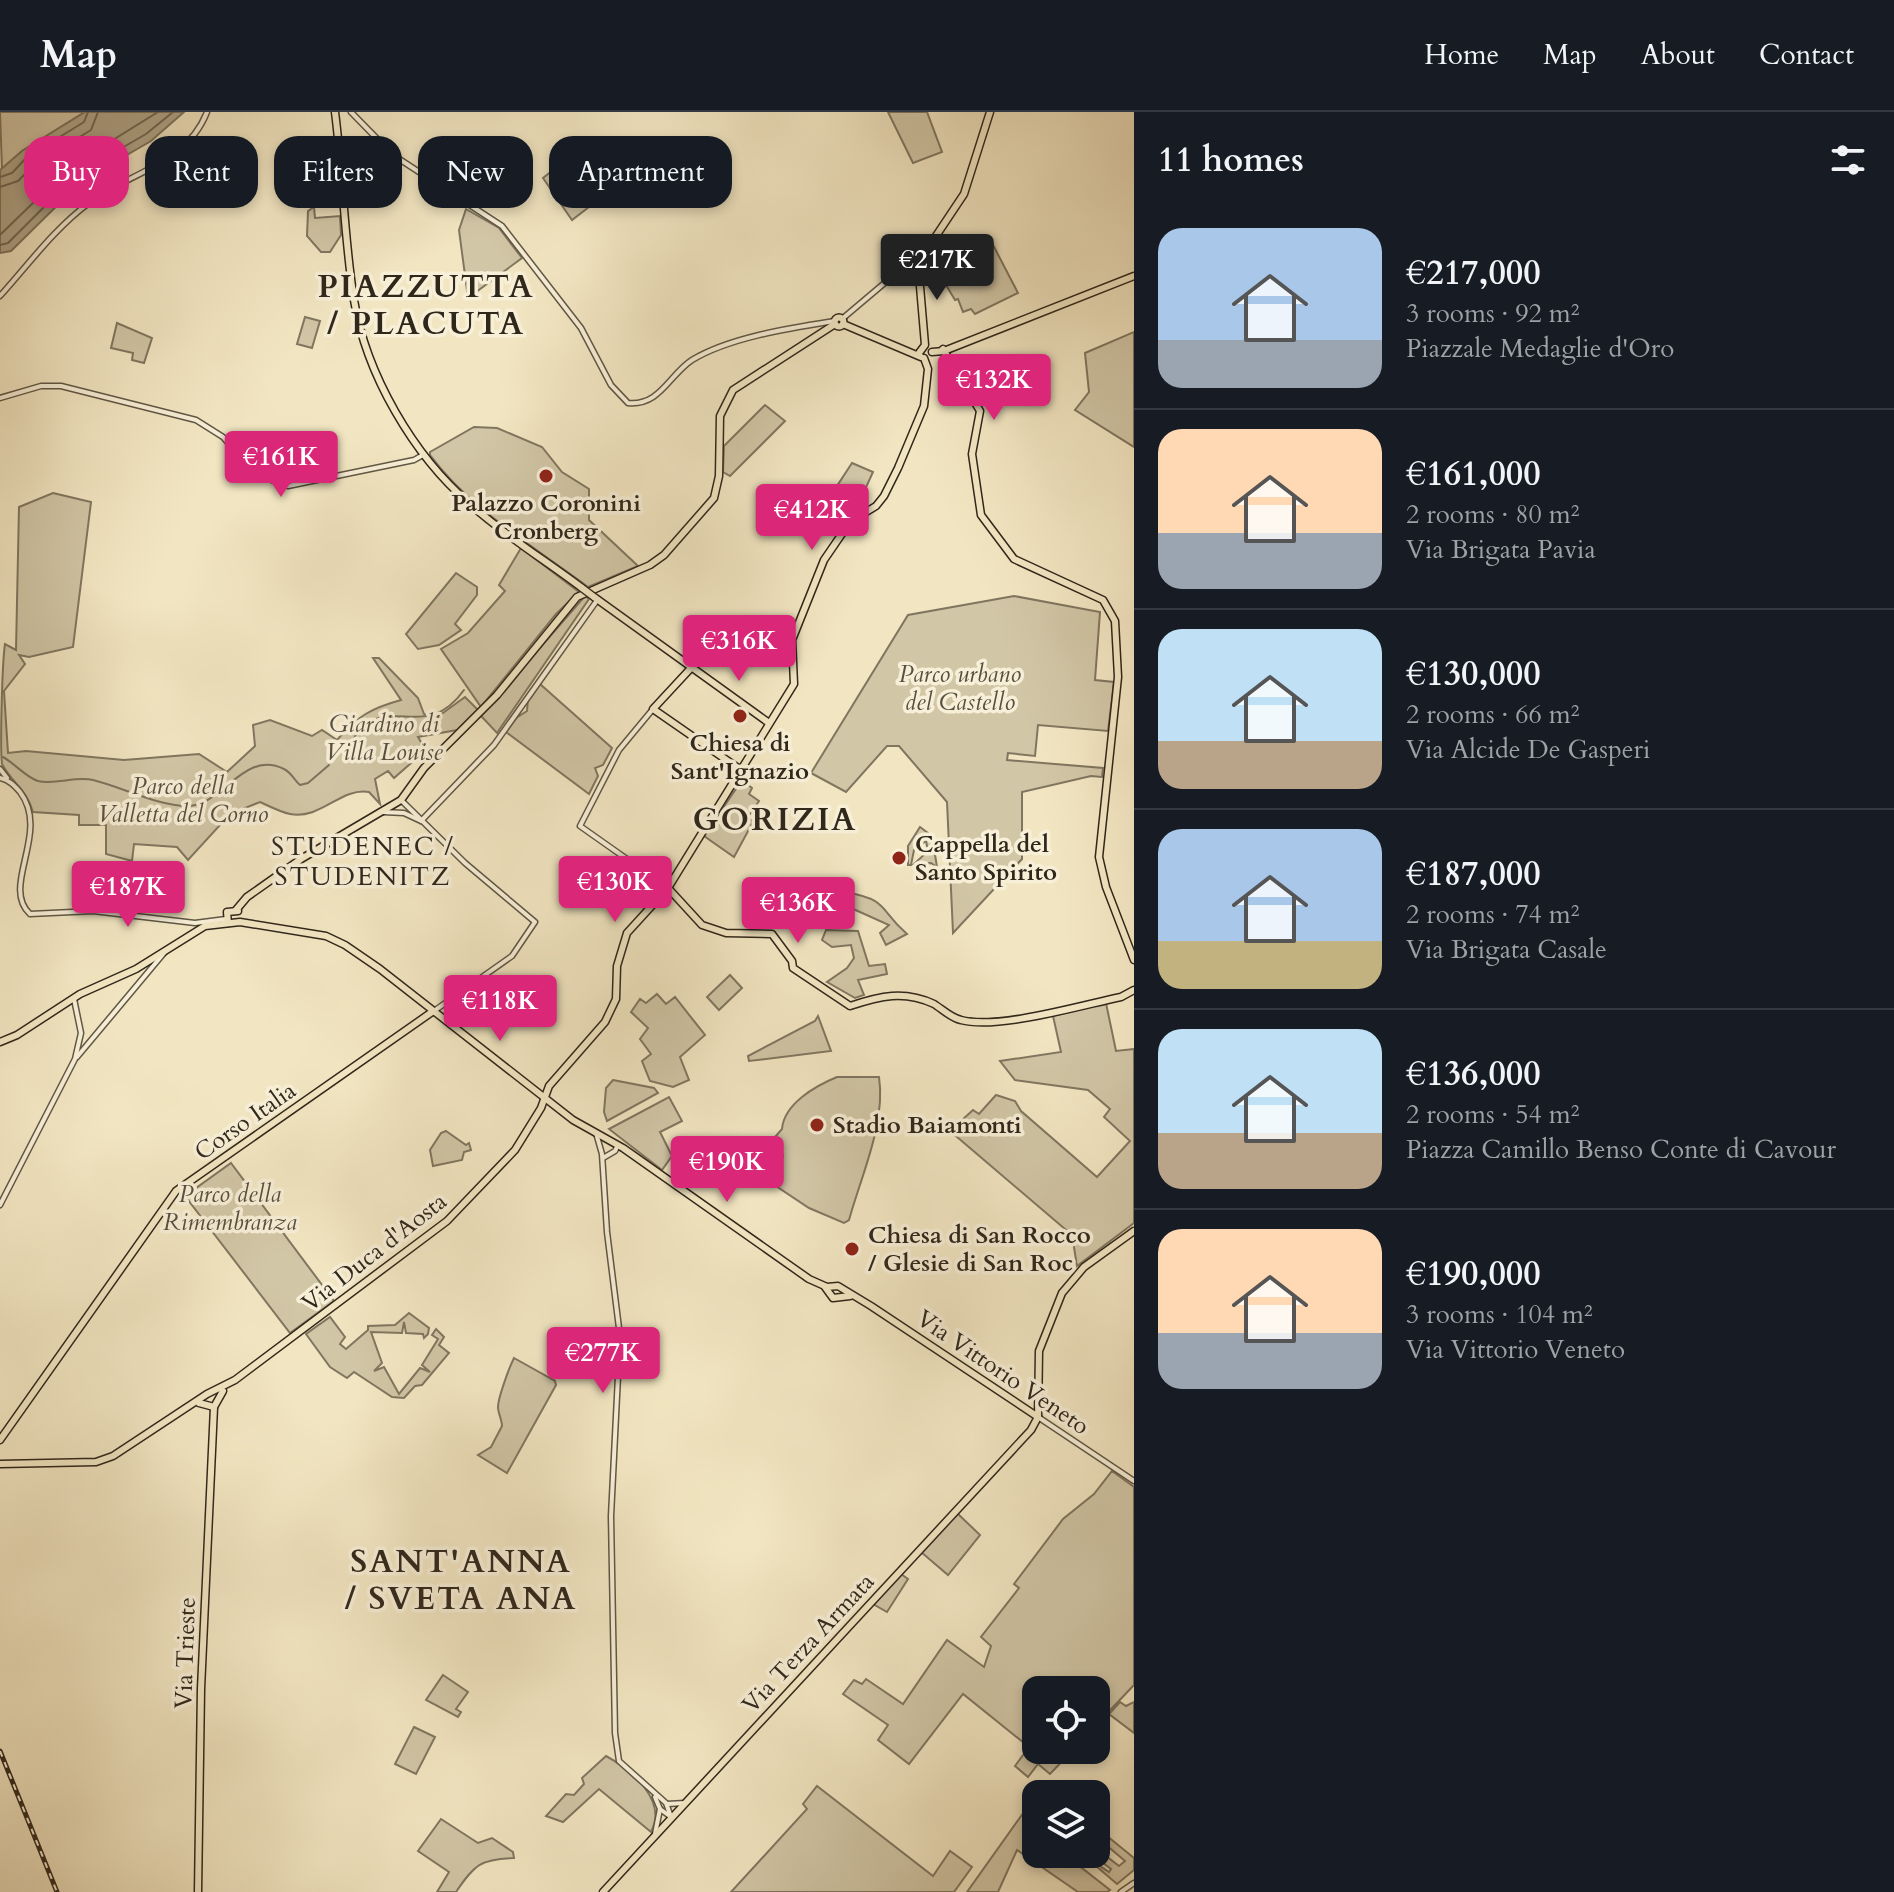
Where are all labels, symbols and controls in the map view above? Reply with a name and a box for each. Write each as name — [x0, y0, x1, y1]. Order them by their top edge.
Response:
text: Map — [40, 29, 117, 81]
text: Home — [1424, 36, 1499, 74]
text: Map — [1543, 36, 1597, 74]
text: About — [1641, 36, 1715, 74]
text: Contact — [1759, 36, 1854, 74]
chip: Buy — [24, 136, 129, 208]
chip: Rent — [145, 136, 258, 208]
chip: Filters — [274, 136, 402, 208]
chip: New — [418, 136, 533, 208]
chip: Apartment — [549, 136, 732, 208]
text: 11 homes — [1158, 137, 1304, 183]
icon: filters — [1826, 138, 1870, 182]
pin: €217K — [881, 234, 993, 302]
text: €217K — [899, 242, 975, 277]
text: €217,000 — [1406, 250, 1541, 296]
icon: home — [1222, 260, 1318, 356]
district label: PIAZZUTTA / PLACUTA — [318, 265, 534, 346]
text: 3 rooms · 92 m² — [1406, 296, 1579, 331]
text: Piazzale Medaglie d'Oro — [1406, 331, 1674, 366]
pin: €132K — [938, 354, 1050, 422]
text: €132K — [956, 362, 1032, 397]
pin: €161K — [225, 431, 337, 499]
text: €161K — [243, 439, 319, 474]
text: €161,000 — [1406, 451, 1541, 497]
icon: home — [1222, 461, 1318, 557]
marker: Palazzo Coronini Cronberg — [537, 467, 555, 485]
pin: €412K — [756, 484, 868, 552]
place label: Palazzo Coronini Cronberg — [451, 487, 641, 548]
text: €412K — [774, 492, 850, 527]
text: 2 rooms · 80 m² — [1406, 497, 1579, 532]
text: Via Brigata Pavia — [1406, 532, 1596, 567]
pin: €316K — [683, 615, 795, 683]
text: €316K — [701, 623, 777, 658]
text: €130,000 — [1406, 651, 1541, 697]
park label: Parco urbano del Castello — [899, 658, 1021, 719]
icon: home — [1222, 661, 1318, 757]
text: 2 rooms · 66 m² — [1406, 697, 1579, 732]
marker: Chiesa di Sant'Ignazio — [731, 707, 749, 725]
park label: Giardino di Villa Louise — [325, 708, 444, 769]
place label: Chiesa di Sant'Ignazio — [671, 727, 809, 788]
text: Via Alcide De Gasperi — [1406, 732, 1650, 767]
park label: Parco della Valletta del Corno — [98, 770, 268, 831]
district label: GORIZIA — [693, 798, 857, 842]
place label: Cappella del Santo Spirito — [915, 828, 1057, 889]
district label: STUDENEC / STUDENITZ — [271, 829, 455, 894]
marker: Cappella del Santo Spirito — [890, 849, 908, 867]
text: €187,000 — [1406, 851, 1541, 897]
pin: €130K — [559, 856, 671, 924]
pin: €187K — [72, 861, 184, 929]
icon: home — [1222, 861, 1318, 957]
text: €130K — [577, 864, 653, 899]
text: €187K — [90, 869, 166, 904]
pin: €136K — [742, 877, 854, 945]
text: €136K — [760, 885, 836, 920]
text: 2 rooms · 74 m² — [1406, 897, 1579, 932]
text: Via Brigata Casale — [1406, 932, 1607, 967]
pin: €118K — [444, 975, 556, 1043]
text: €118K — [462, 983, 538, 1018]
text: €136,000 — [1406, 1051, 1541, 1097]
icon: home — [1222, 1061, 1318, 1157]
street label: Corso Italia — [188, 1074, 303, 1168]
text: 2 rooms · 54 m² — [1406, 1097, 1579, 1132]
place label: Stadio Baiamonti — [833, 1109, 1022, 1142]
marker: Stadio Baiamonti — [808, 1116, 826, 1134]
text: Piazza Camillo Benso Conte di Cavour — [1406, 1132, 1836, 1167]
pin: €190K — [671, 1136, 783, 1204]
text: €190K — [689, 1144, 765, 1179]
park label: Parco della Rimembranza — [163, 1178, 297, 1239]
street label: Via Duca d'Aosta — [295, 1185, 454, 1320]
place label: Chiesa di San Rocco / Glesie di San Roc — [868, 1219, 1091, 1280]
marker: Chiesa di San Rocco / Glesie di San Roc — [843, 1240, 861, 1258]
text: €190,000 — [1406, 1251, 1541, 1297]
icon: home — [1222, 1261, 1318, 1357]
text: 3 rooms · 104 m² — [1406, 1297, 1593, 1332]
street label: Via Vittorio Veneto — [910, 1302, 1096, 1443]
pin: €277K — [547, 1327, 659, 1395]
text: Via Vittorio Veneto — [1406, 1332, 1625, 1367]
text: €277K — [565, 1335, 641, 1370]
district label: SANT'ANNA / SVETA ANA — [345, 1540, 577, 1621]
street label: Via Terza Armata — [735, 1566, 882, 1721]
street label: Via Trieste — [167, 1597, 204, 1709]
map controls — [1022, 1676, 1110, 1868]
button: locate — [1022, 1676, 1110, 1764]
button: layers — [1022, 1780, 1110, 1868]

